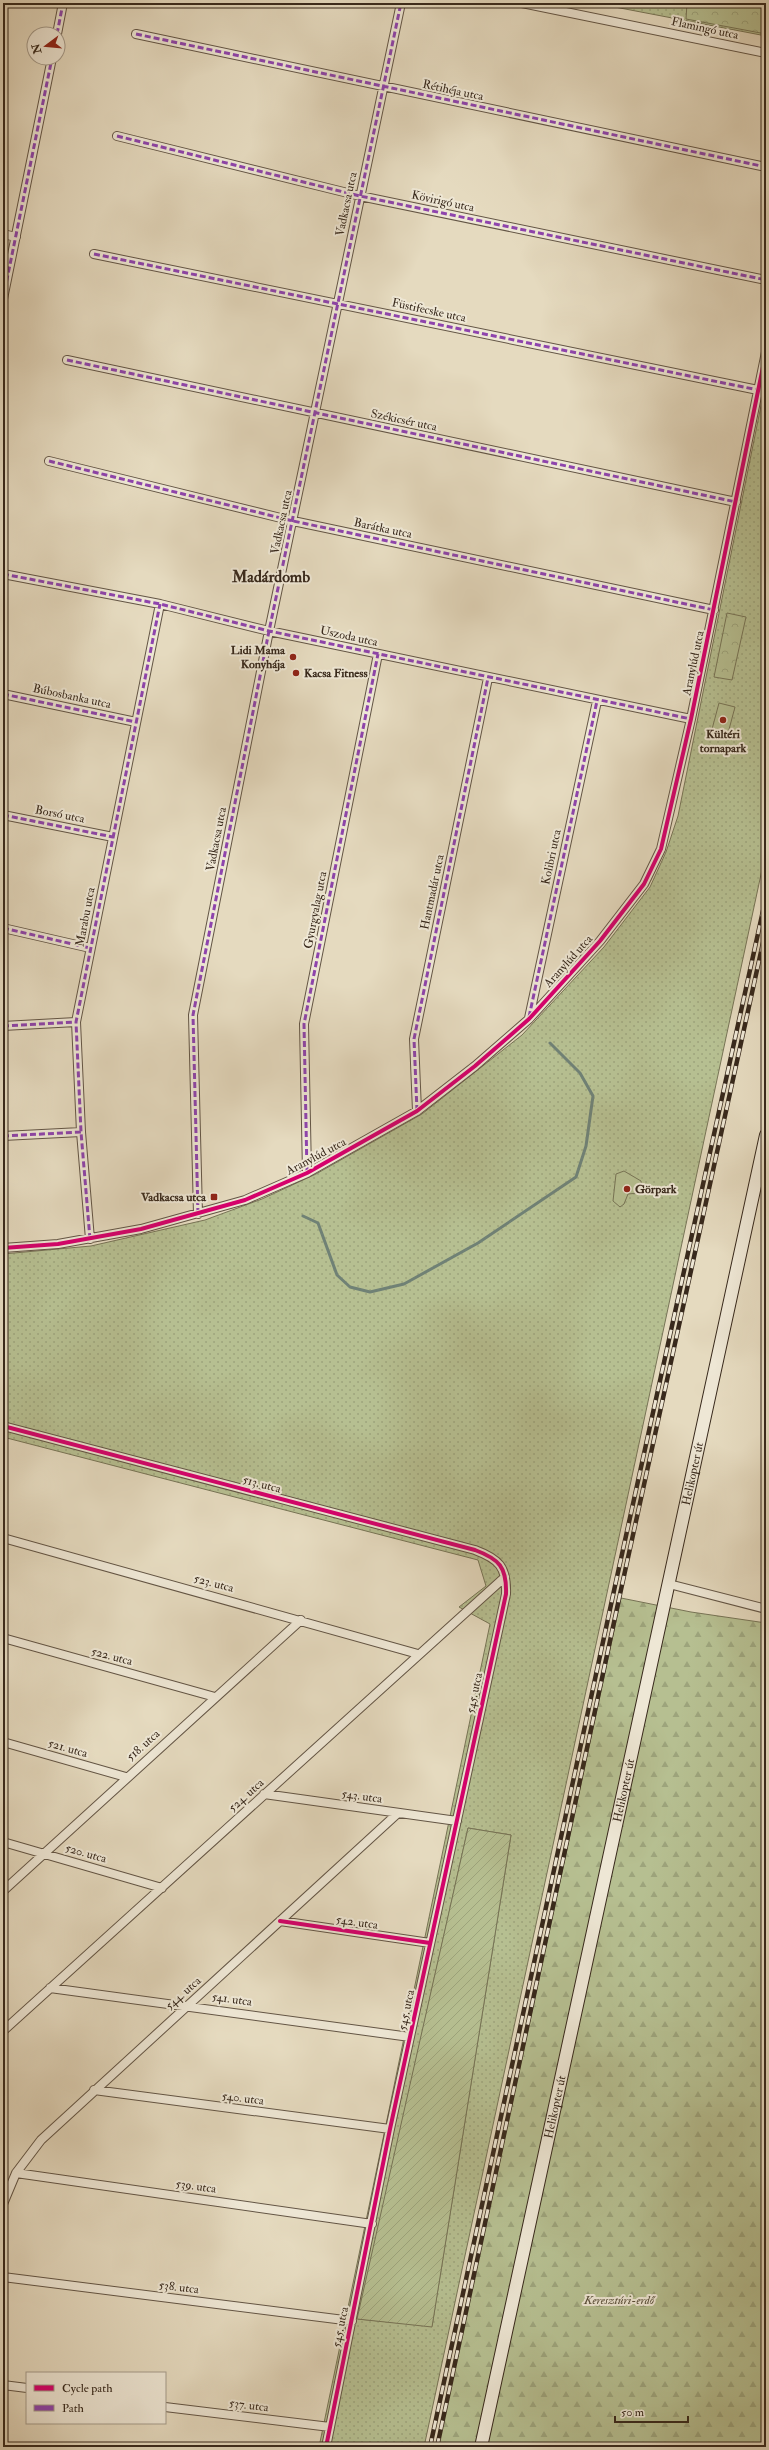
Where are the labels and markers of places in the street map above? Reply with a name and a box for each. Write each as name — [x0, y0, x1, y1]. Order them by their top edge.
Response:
place label: Lidi Mama Konyhája — [231, 643, 286, 672]
marker: Lidi Mama Konyhája — [288, 652, 298, 662]
place label: Kacsa Fitness — [304, 666, 368, 681]
marker: Kacsa Fitness — [291, 668, 301, 678]
marker: Kültéri tornapark — [718, 715, 728, 725]
place label: Kültéri tornapark — [700, 727, 746, 756]
place label: Görpark — [635, 1182, 677, 1197]
marker: Görpark — [622, 1184, 632, 1194]
place label: Vadkacsa utca — [140, 1190, 207, 1205]
marker: Vadkacsa utca — [209, 1192, 219, 1202]

